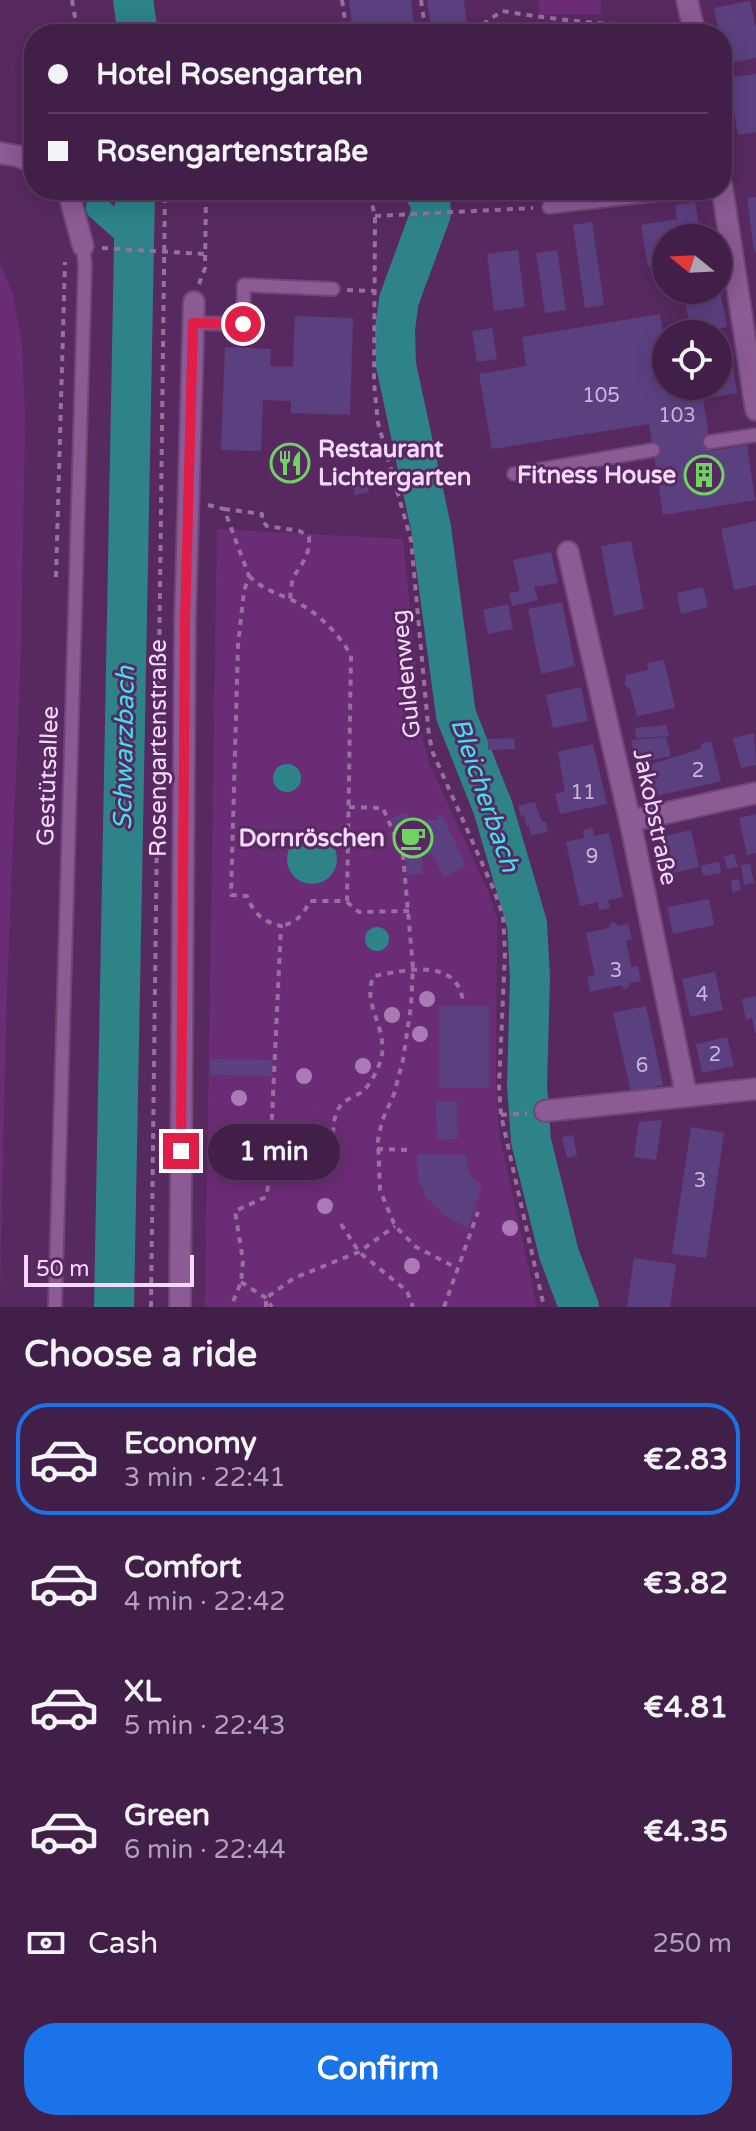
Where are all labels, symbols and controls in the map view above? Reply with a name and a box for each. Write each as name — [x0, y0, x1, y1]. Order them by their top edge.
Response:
text: Hotel Rosengarten — [96, 56, 363, 93]
text: Rosengartenstraße — [96, 133, 368, 170]
north arrow — [652, 224, 732, 304]
map controls — [652, 224, 732, 400]
route start — [225, 306, 261, 342]
button: locate — [652, 320, 732, 400]
house number: 105 — [582, 384, 620, 408]
house number: 103 — [658, 404, 696, 428]
place label: Restaurant Lichtergarten — [318, 435, 471, 492]
restaurant icon: Restaurant Lichtergarten — [269, 442, 311, 484]
building icon: Fitness House — [683, 454, 725, 496]
place label: Fitness House — [517, 461, 676, 490]
street label: Guldenweg — [385, 608, 427, 740]
street label: Rosengartenstraße — [144, 639, 173, 857]
water label: Schwarzbach — [107, 665, 141, 830]
street label: Gestütsallee — [31, 705, 65, 847]
water label: Bleicherbach — [444, 714, 526, 877]
street label: Jakobstraße — [626, 746, 684, 888]
house number: 2 — [692, 759, 704, 783]
house number: 11 — [570, 781, 596, 805]
cafe icon: Dornröschen — [392, 817, 434, 859]
place label: Dornröschen — [238, 824, 385, 853]
house number: 9 — [586, 845, 598, 869]
house number: 3 — [610, 959, 622, 983]
house number: 4 — [696, 983, 708, 1007]
house number: 2 — [709, 1043, 721, 1067]
house number: 6 — [636, 1054, 648, 1078]
callout: 1 min — [209, 1123, 341, 1179]
route end — [163, 1133, 199, 1169]
text: 1 min — [239, 1136, 309, 1167]
house number: 3 — [694, 1169, 706, 1193]
scale bar — [24, 1251, 194, 1287]
text: 50 m — [36, 1256, 90, 1282]
text: Choose a ride — [24, 1333, 257, 1376]
icon: car — [28, 1423, 100, 1495]
text: Economy — [124, 1425, 257, 1462]
text: €2.83 — [643, 1441, 728, 1478]
text: 3 min · 22:41 — [124, 1462, 286, 1493]
icon: car — [28, 1547, 100, 1619]
text: Comfort — [124, 1549, 242, 1586]
text: €3.82 — [643, 1565, 728, 1602]
text: 4 min · 22:42 — [124, 1586, 286, 1617]
icon: car — [28, 1671, 100, 1743]
text: XL — [124, 1673, 161, 1710]
text: €4.81 — [643, 1689, 728, 1726]
text: 5 min · 22:43 — [124, 1710, 286, 1741]
icon: car — [28, 1795, 100, 1867]
text: Green — [124, 1797, 210, 1834]
text: €4.35 — [643, 1813, 728, 1850]
text: 6 min · 22:44 — [124, 1834, 286, 1865]
icon: cash — [24, 1921, 68, 1965]
text: Cash — [88, 1925, 158, 1962]
text: 250 m — [652, 1928, 732, 1959]
button: Confirm — [24, 2023, 732, 2115]

